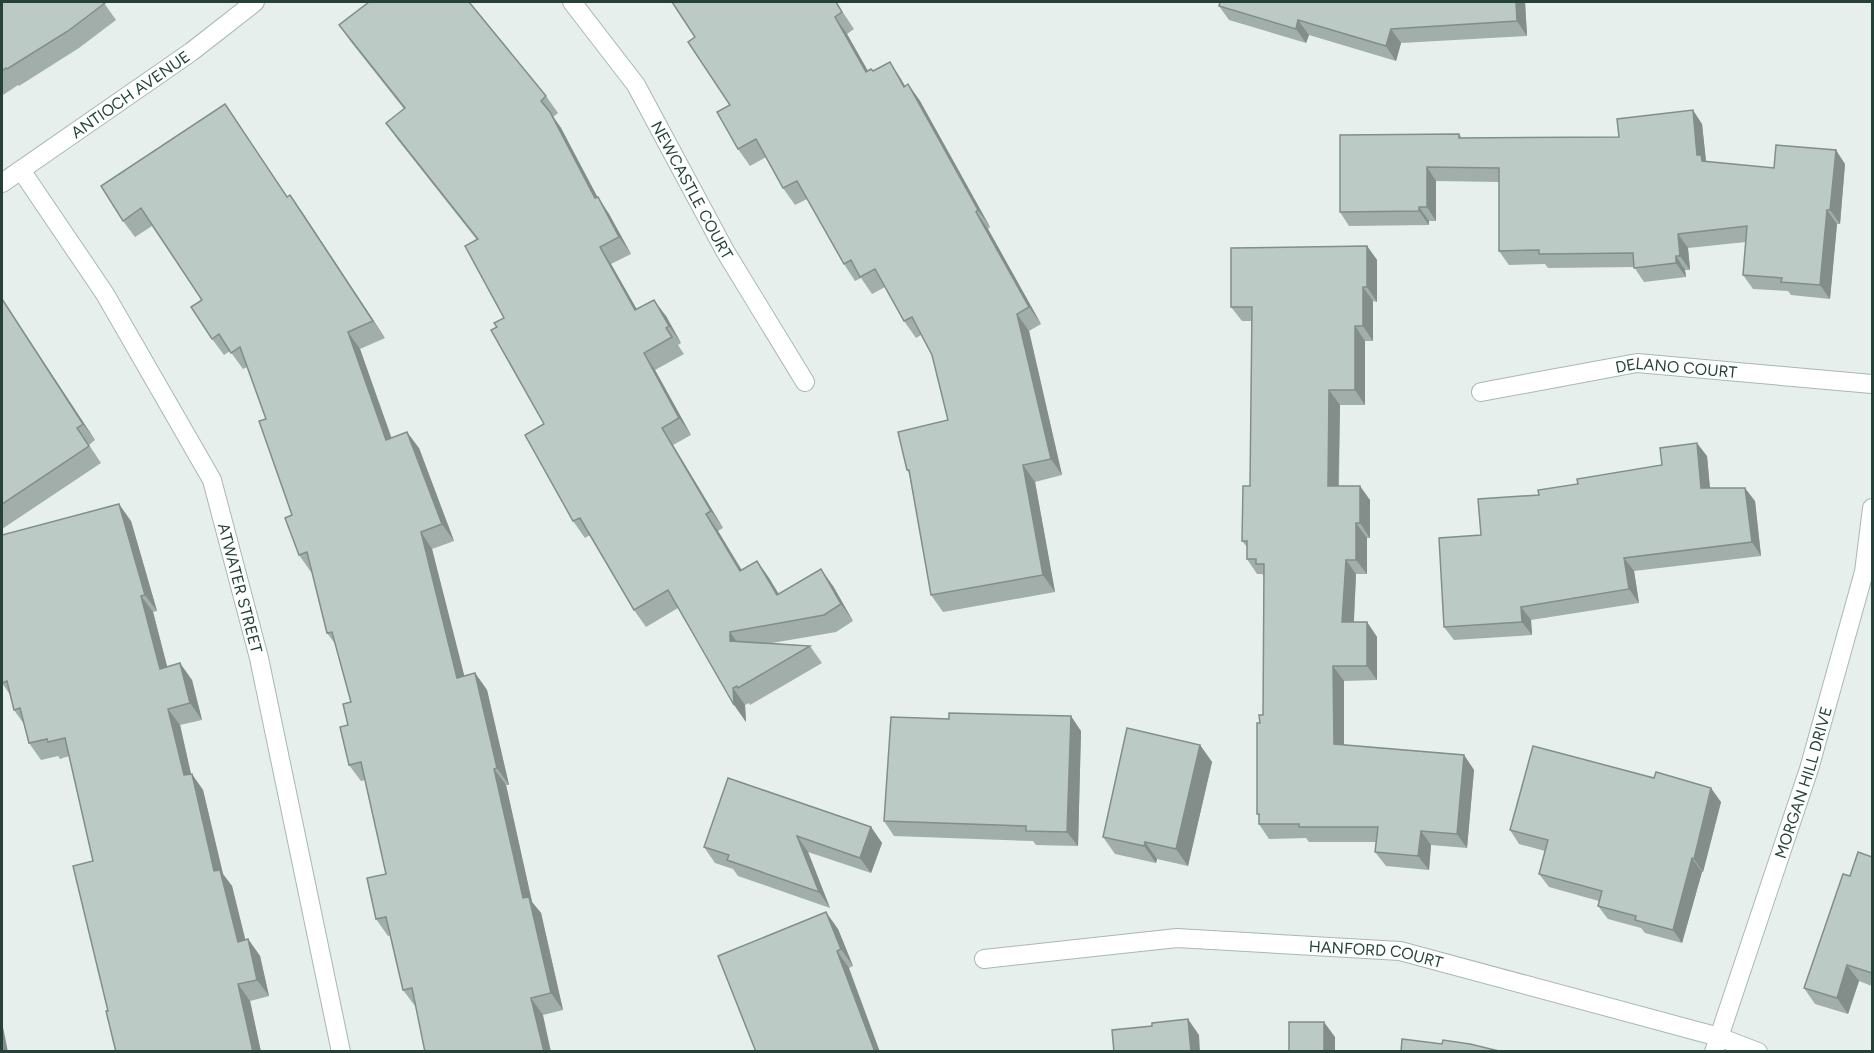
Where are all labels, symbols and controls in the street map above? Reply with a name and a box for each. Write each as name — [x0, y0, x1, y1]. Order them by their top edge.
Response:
street label: ANTIOCH AVENUE — [67, 47, 194, 142]
street label: NEWCASTLE COURT — [647, 118, 737, 263]
street label: DELANO COURT — [1614, 354, 1738, 382]
street label: ATWATER STREET — [214, 521, 266, 655]
street label: MORGAN HILL DRIVE — [1771, 704, 1836, 861]
street label: HANFORD COURT — [1308, 937, 1445, 972]

